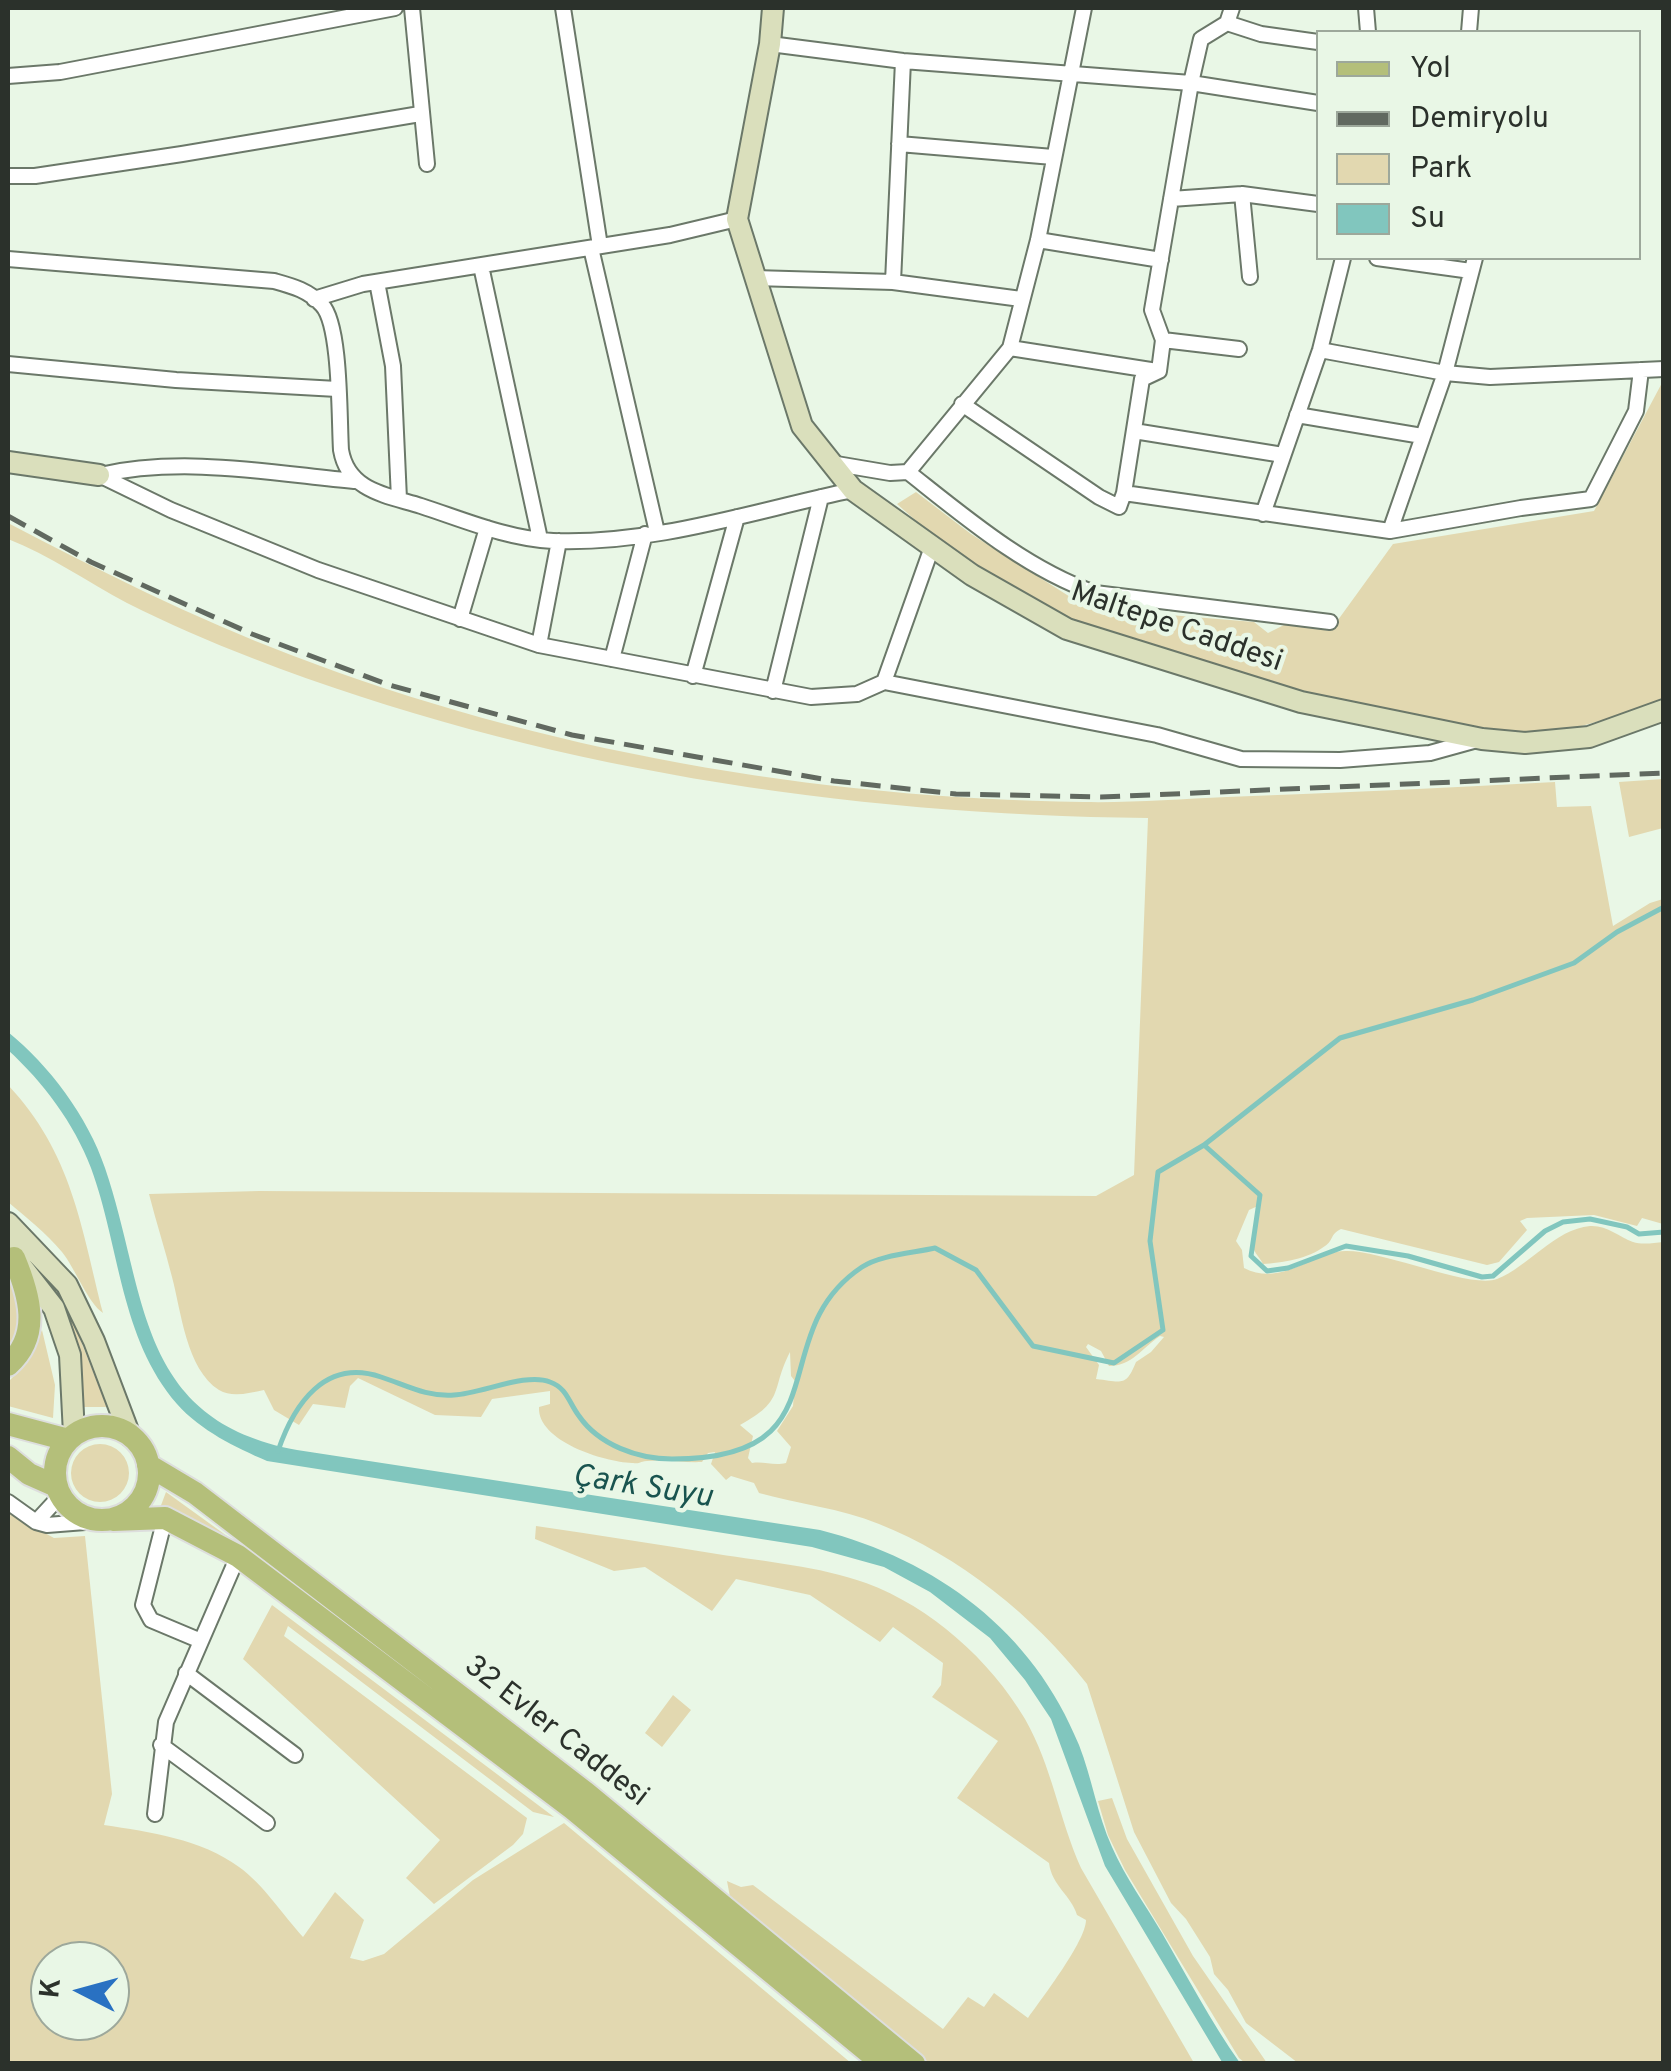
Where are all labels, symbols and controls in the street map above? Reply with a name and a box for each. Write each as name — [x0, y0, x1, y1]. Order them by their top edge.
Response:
legend — [1316, 30, 1641, 260]
text: Yol — [1410, 51, 1451, 88]
text: Demiryolu — [1410, 101, 1549, 138]
text: Park — [1410, 151, 1472, 188]
text: Su — [1410, 201, 1445, 238]
street label: Maltepe Caddesi — [1065, 576, 1287, 682]
water label: Çark Suyu — [569, 1459, 715, 1519]
street label: 32 Evler Caddesi — [455, 1650, 655, 1816]
north arrow — [30, 1941, 130, 2041]
text: K — [33, 1976, 71, 2000]

